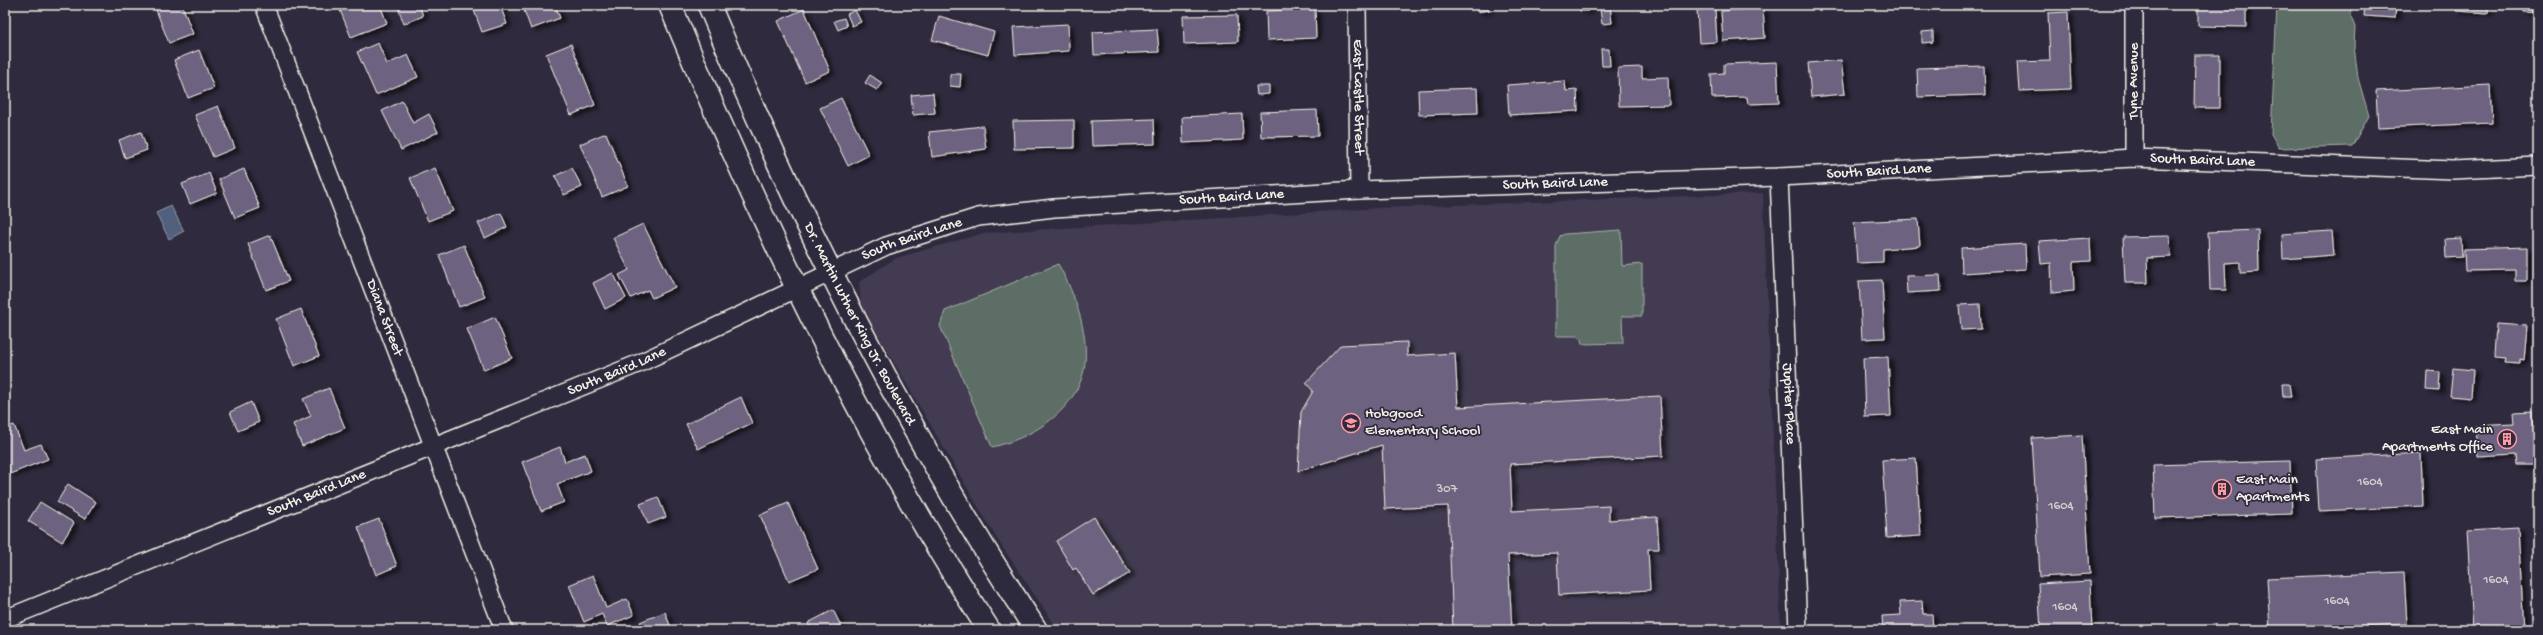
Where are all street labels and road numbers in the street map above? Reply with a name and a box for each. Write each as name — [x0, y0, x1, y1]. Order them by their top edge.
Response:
street label: East Castle Street — [1348, 39, 1368, 157]
street label: Tyne Avenue — [2125, 42, 2143, 120]
street label: South Baird Lane — [2150, 150, 2256, 172]
street label: South Baird Lane — [1826, 160, 1932, 183]
street label: South Baird Lane — [1502, 173, 1608, 195]
street label: South Baird Lane — [1179, 185, 1285, 210]
street label: South Baird Lane — [859, 213, 965, 265]
street label: Dr. Martin Luther King Jr. Boulevard — [799, 219, 920, 430]
street label: Diana Street — [361, 276, 408, 360]
street label: South Baird Lane — [565, 343, 669, 400]
street label: Jupiter Place — [1778, 363, 1799, 445]
street label: South Baird Lane — [264, 465, 369, 521]

